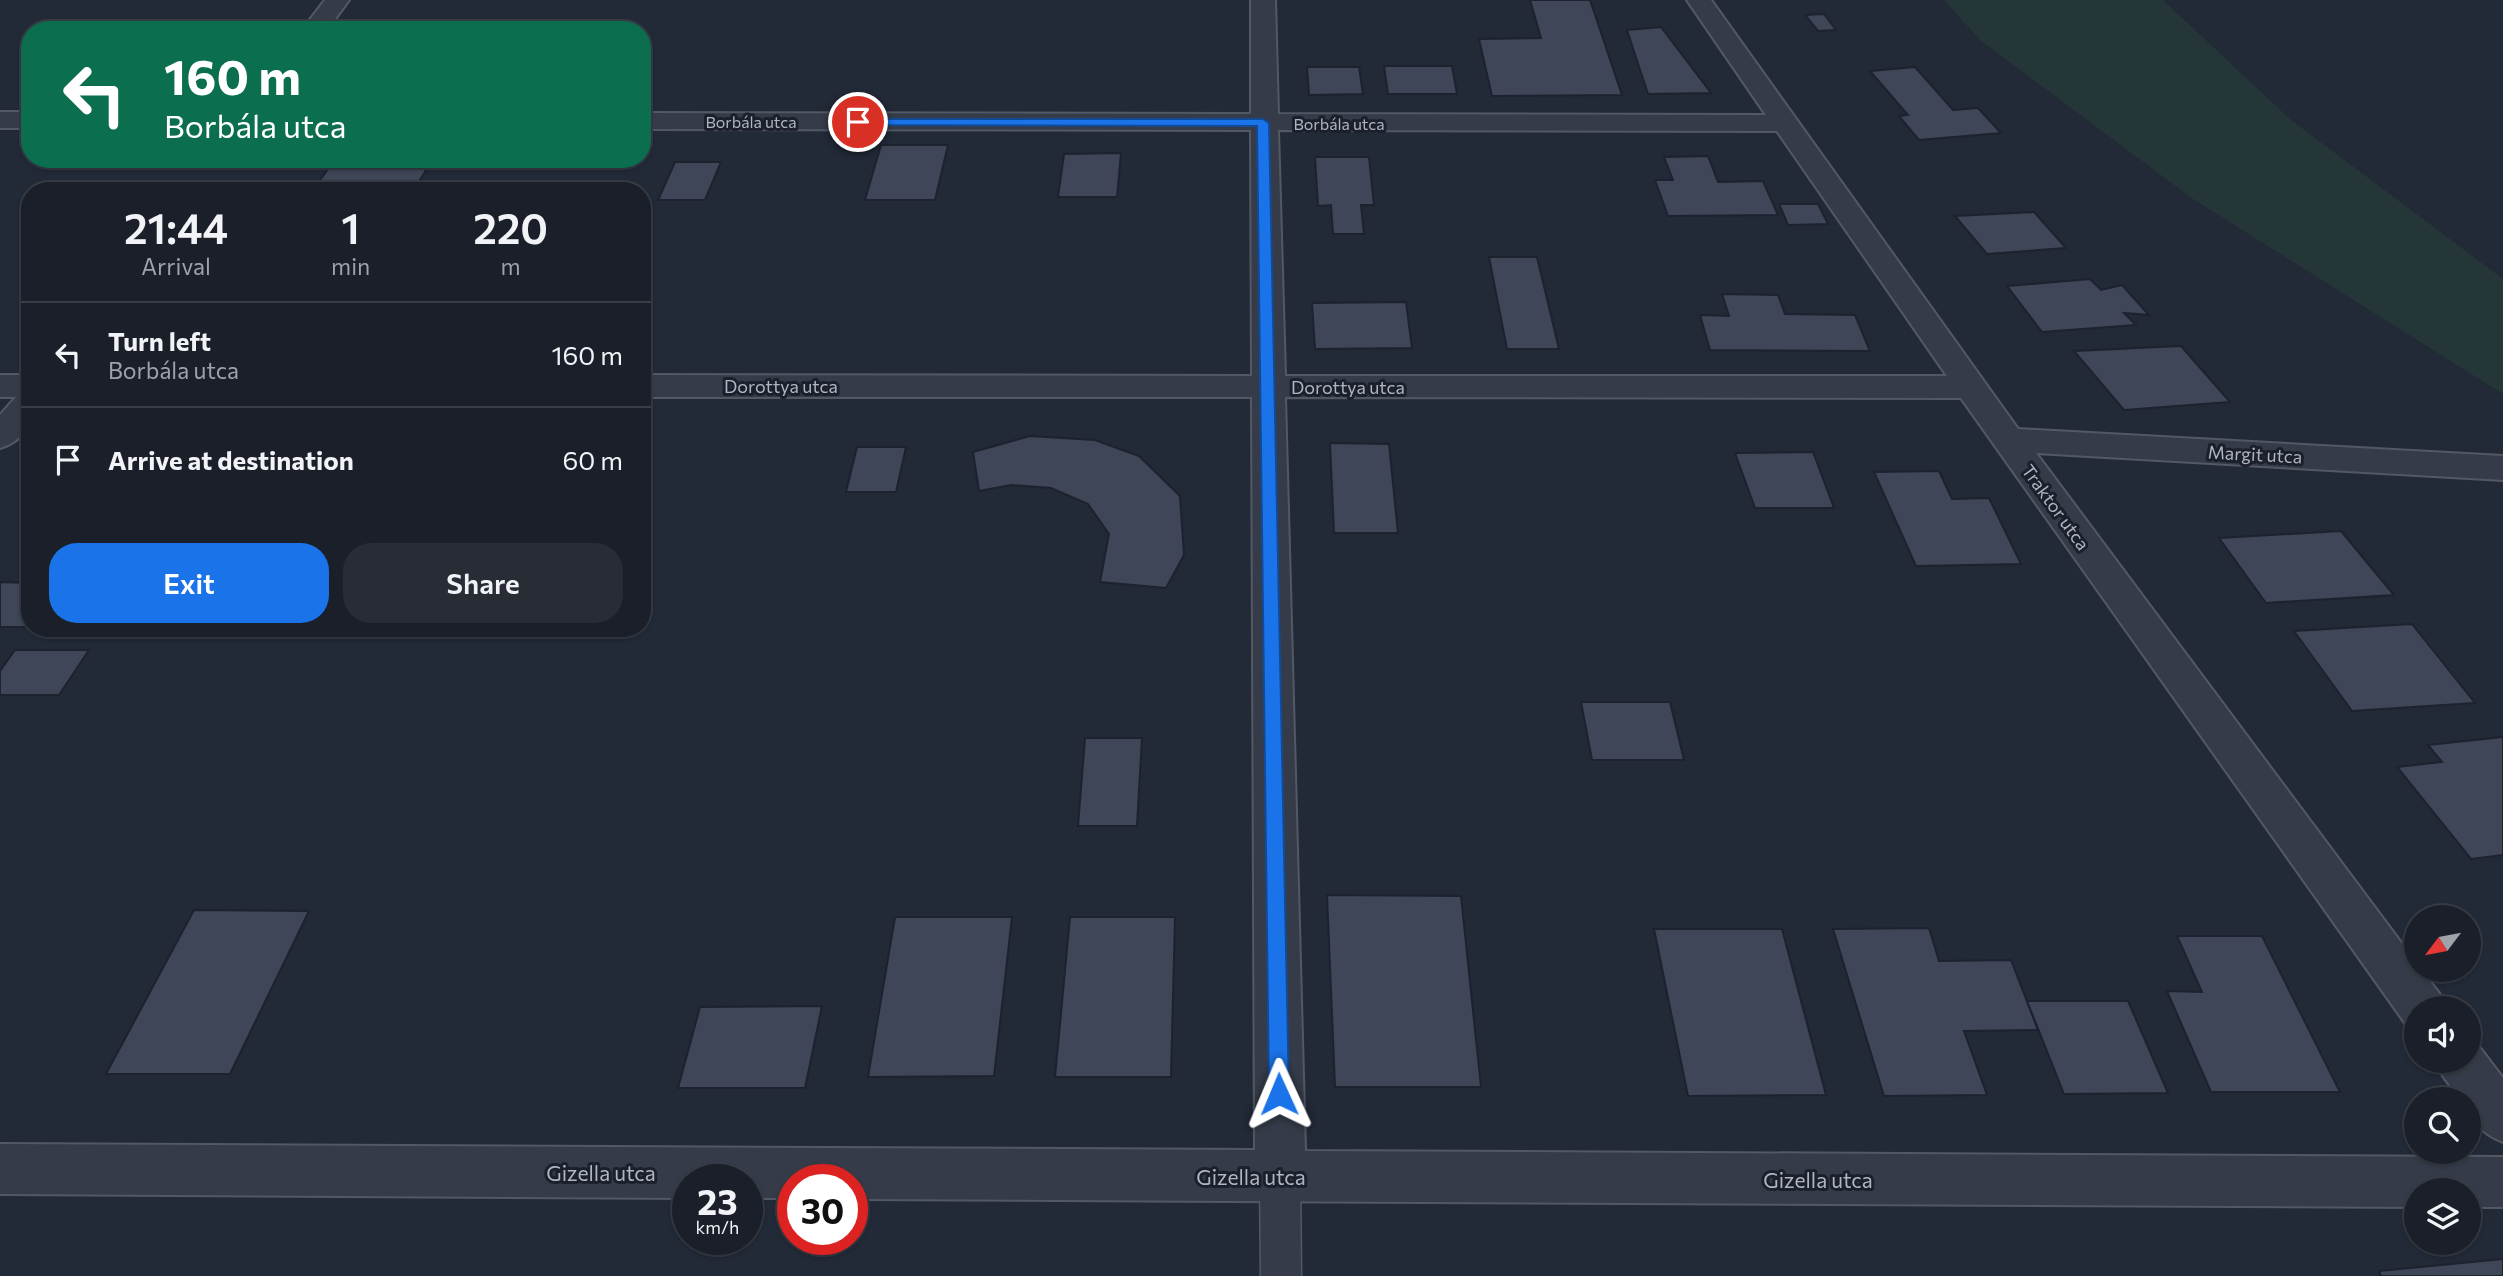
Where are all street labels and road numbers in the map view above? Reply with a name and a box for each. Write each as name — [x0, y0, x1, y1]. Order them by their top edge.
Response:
street label: Borbála utca — [705, 112, 797, 131]
street label: Borbála utca — [1293, 114, 1385, 133]
street label: Dorottya utca — [724, 375, 838, 397]
street label: Dorottya utca — [1291, 376, 1405, 398]
street label: Margit utca — [2207, 441, 2303, 467]
street label: Traktor utca — [2018, 460, 2094, 554]
street label: Gizella utca — [546, 1160, 656, 1185]
street label: Gizella utca — [1196, 1164, 1306, 1189]
street label: Gizella utca — [1763, 1167, 1873, 1192]

